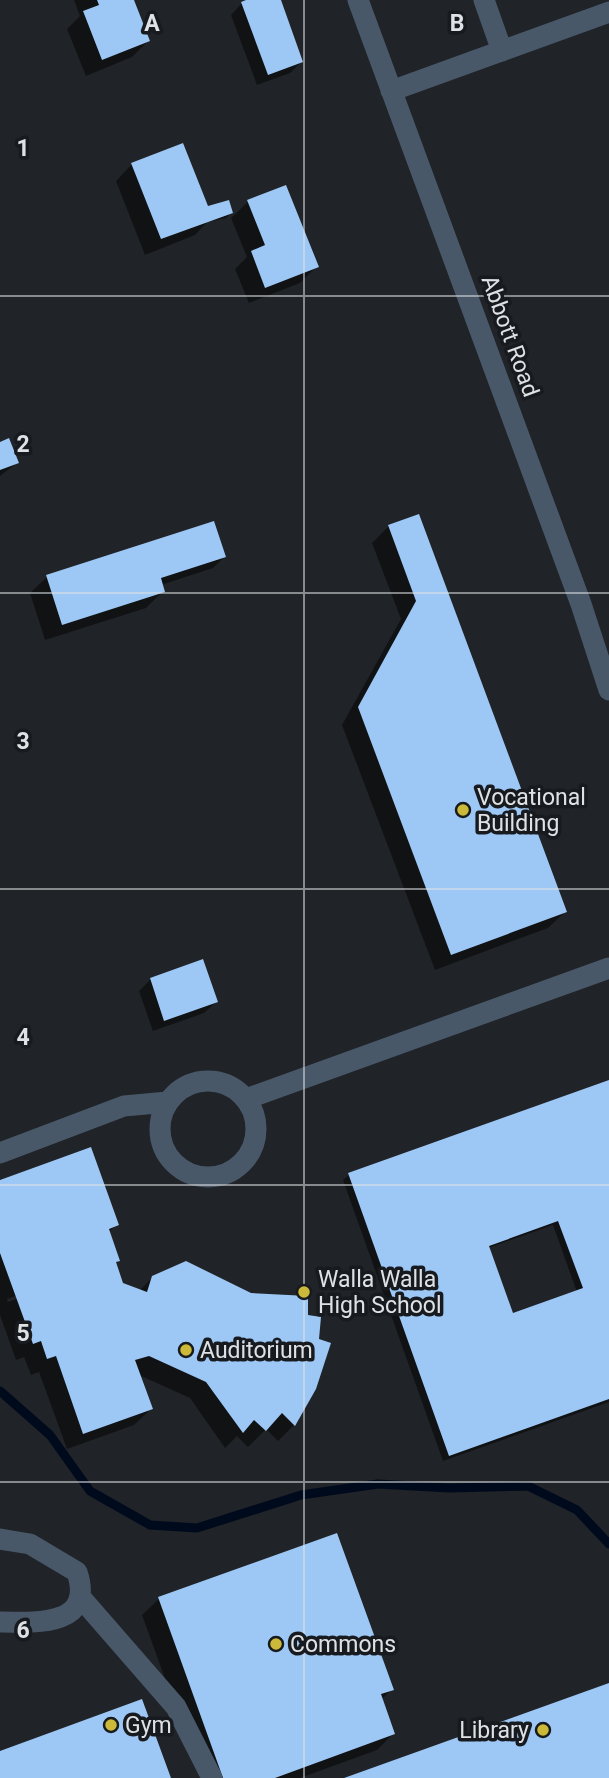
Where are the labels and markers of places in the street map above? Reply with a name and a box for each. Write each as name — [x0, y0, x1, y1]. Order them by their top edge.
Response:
place label: Vocational Building — [477, 784, 586, 837]
marker: Vocational Building — [455, 802, 471, 818]
place label: Walla Walla High School — [318, 1266, 441, 1319]
marker: Walla Walla High School — [296, 1284, 312, 1300]
place label: Auditorium — [200, 1337, 313, 1364]
marker: Auditorium — [178, 1342, 194, 1358]
place label: Commons — [290, 1631, 396, 1658]
marker: Commons — [268, 1636, 284, 1652]
place label: Gym — [125, 1712, 172, 1739]
marker: Gym — [103, 1717, 119, 1733]
place label: Library — [459, 1717, 529, 1744]
marker: Library — [535, 1722, 551, 1738]

